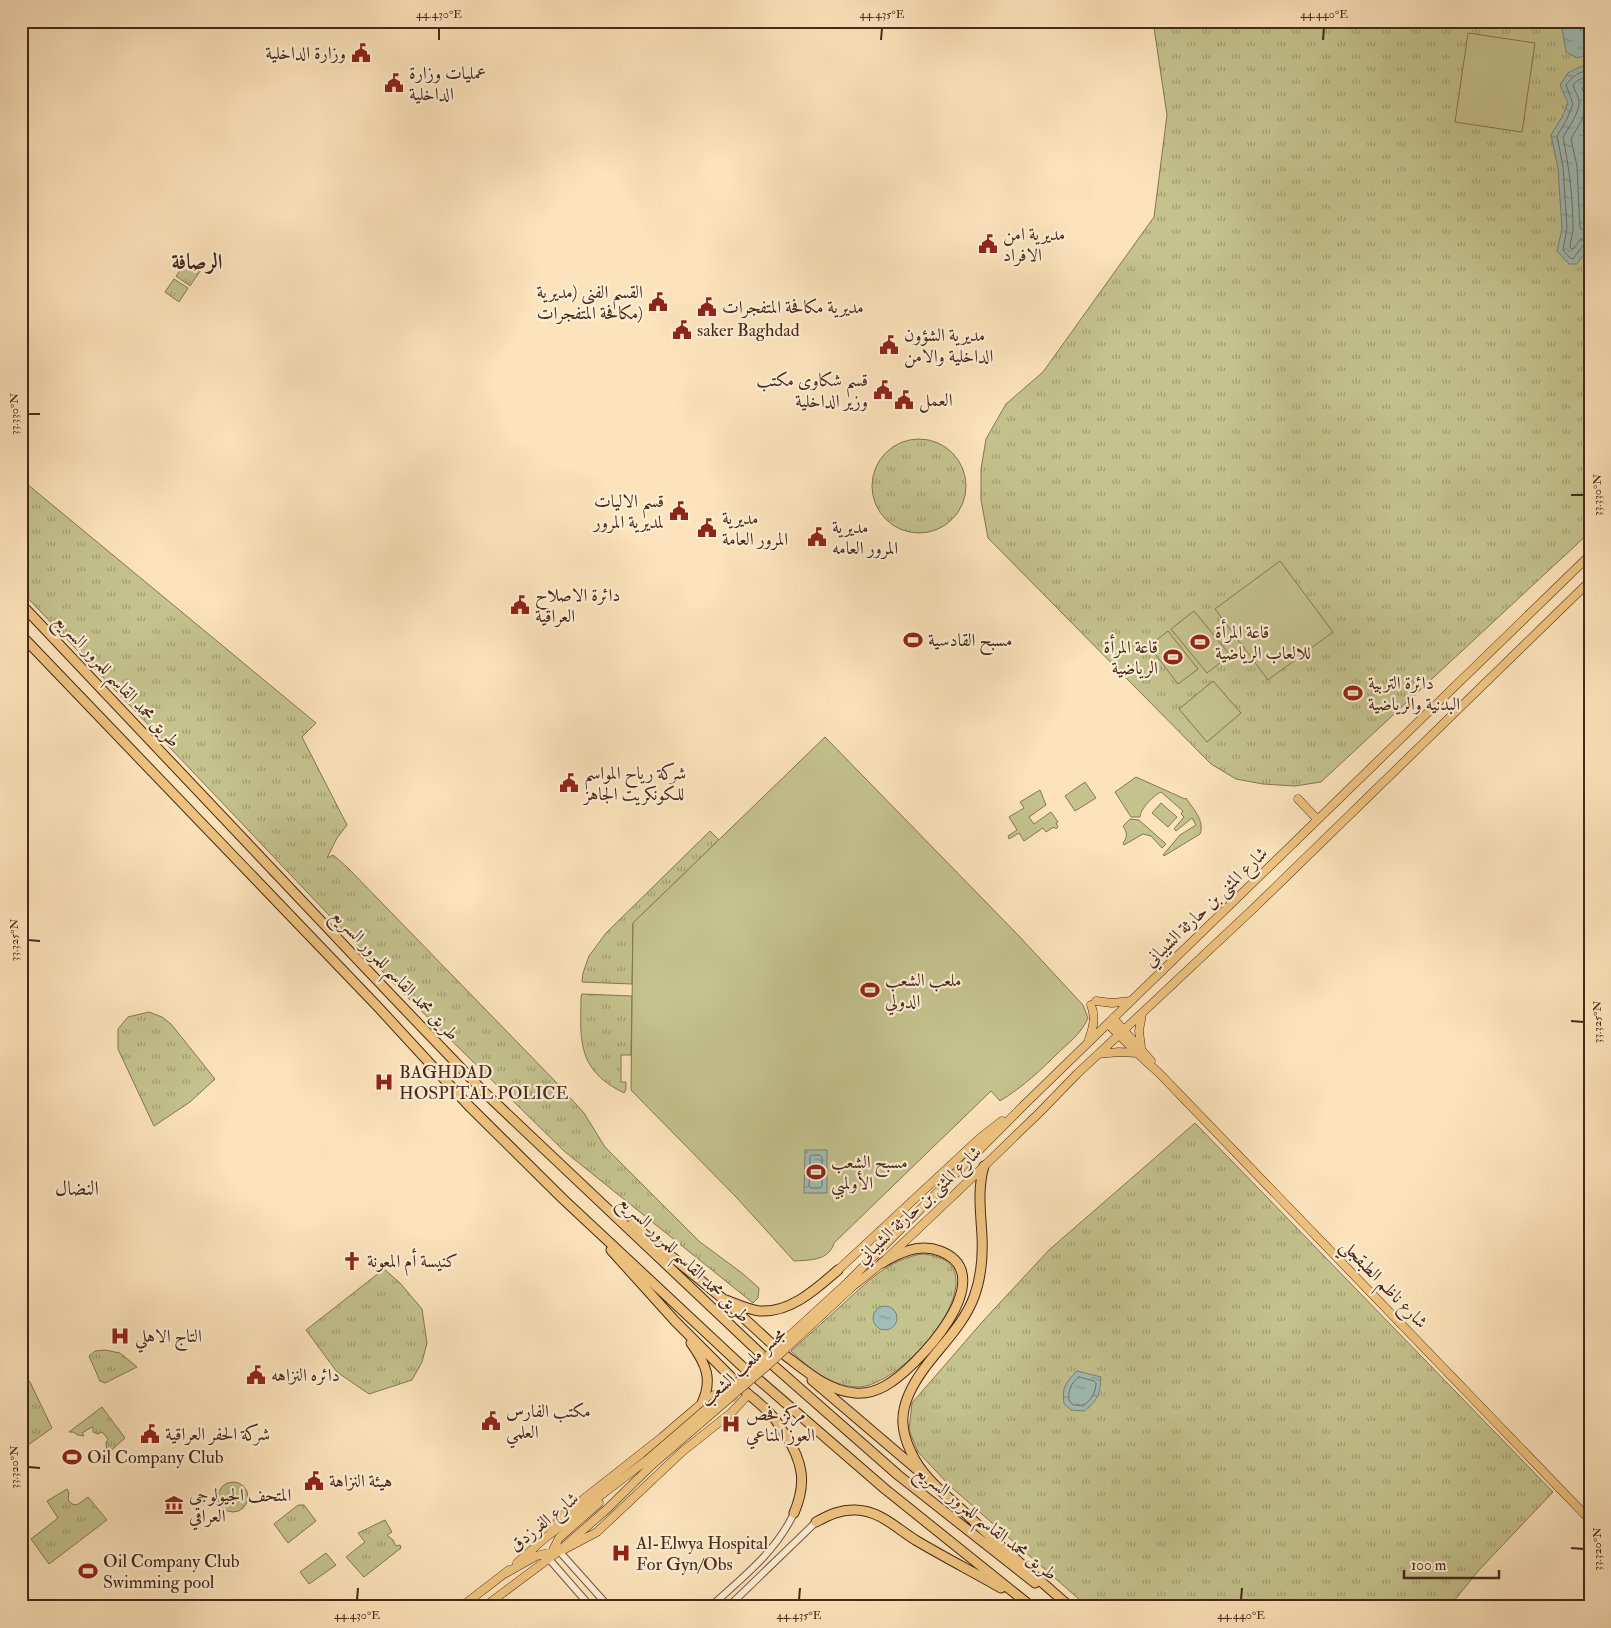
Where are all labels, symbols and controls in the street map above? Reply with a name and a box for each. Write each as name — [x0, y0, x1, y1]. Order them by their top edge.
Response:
text: 44.430°E — [416, 7, 462, 22]
text: 44.435°E — [860, 7, 905, 22]
text: 44.440°E — [1300, 7, 1348, 22]
place label: وزارة الداخلية — [265, 42, 346, 65]
public building icon: وزارة الداخلية — [350, 42, 372, 64]
place label: عمليات وزارة الداخلية — [409, 62, 486, 106]
public building icon: عمليات وزارة الداخلية — [383, 72, 405, 94]
place label: مديرية امن الافراد — [1003, 223, 1065, 267]
public building icon: مديرية امن الافراد — [977, 233, 999, 255]
district label: الرصافة — [171, 248, 223, 276]
place label: القسم الفني (مديرية مكافحة المتفجرات) — [536, 281, 643, 325]
public building icon: القسم الفني (مديرية مكافحة المتفجرات) — [647, 291, 669, 313]
public building icon: مديرية مكافحة المتفجرات — [696, 296, 718, 318]
place label: مديرية مكافحة المتفجرات — [722, 296, 864, 319]
public building icon: saker Baghdad — [671, 319, 693, 341]
place label: saker Baghdad — [697, 319, 800, 342]
place label: مديرية الشؤون الداخلية والامن — [904, 324, 993, 368]
public building icon: مديرية الشؤون الداخلية والامن — [878, 334, 900, 356]
place label: قسم شكاوى مكتب وزير الداخلية — [756, 369, 868, 413]
public building icon: قسم شكاوى مكتب وزير الداخلية — [872, 379, 894, 401]
public building icon: العمل — [893, 389, 915, 411]
place label: العمل — [919, 389, 953, 413]
text: 33.330°N — [7, 393, 22, 435]
text: 33.330°N — [1590, 474, 1605, 516]
place label: قسم الاليات لمديرية المرور — [592, 490, 664, 534]
public building icon: قسم الاليات لمديرية المرور — [668, 500, 690, 522]
place label: مديرية المرور العامة — [722, 507, 788, 551]
place label: مديرية المرور العامه — [832, 516, 898, 560]
public building icon: مديرية المرور العامة — [696, 517, 718, 539]
public building icon: مديرية المرور العامه — [806, 526, 828, 548]
place label: دائرة الاصلاح العراقية — [535, 584, 620, 628]
public building icon: دائرة الاصلاح العراقية — [509, 594, 531, 616]
street label: طريق محمد القاسم للمرور السريع — [45, 609, 185, 757]
place label: قاعة المرأة للالعاب الرياضية — [1215, 619, 1311, 665]
sports icon: مسبح القادسية — [902, 629, 924, 651]
place label: مسبح القادسية — [928, 629, 1012, 656]
sports icon: قاعة المرأة للالعاب الرياضية — [1189, 631, 1211, 653]
place label: قاعة المرأة الرياضية — [1104, 634, 1158, 680]
sports icon: قاعة المرأة الرياضية — [1162, 646, 1184, 668]
place label: دائرة التربية البدنية والرياضية — [1368, 672, 1460, 716]
sports icon: دائرة التربية البدنية والرياضية — [1342, 682, 1364, 704]
place label: شركة رياح المواسم للكونكريت الجاهز — [582, 762, 686, 806]
public building icon: شركة رياح المواسم للكونكريت الجاهز — [558, 772, 580, 794]
street label: شارع المثنى بن حارثة الشيباني — [1139, 842, 1275, 974]
street label: طريق محمد القاسم للمرور السريع — [322, 904, 464, 1050]
text: 33.325°N — [7, 919, 22, 961]
place label: ملعب الشعب الدولي — [885, 969, 962, 1016]
sports icon: ملعب الشعب الدولي — [859, 979, 881, 1001]
text: 33.325°N — [1590, 1001, 1605, 1043]
place label: BAGHDAD HOSPITAL POLICE — [399, 1061, 569, 1105]
hospital icon: BAGHDAD HOSPITAL POLICE — [373, 1071, 395, 1093]
street label: شارع المثنى بن حارثة الشيباني — [851, 1141, 989, 1271]
place label: مسبح الشعب الأولمبي — [831, 1151, 908, 1200]
sports icon: مسبح الشعب الأولمبي — [805, 1161, 827, 1183]
district label: النضال — [55, 1176, 99, 1201]
street label: طريق محمد القاسم للمرور السريع — [609, 1190, 755, 1332]
street label: شارع ناظم الطبقجلي — [1332, 1234, 1432, 1337]
place label: كنيسة أم المعونة — [367, 1248, 458, 1277]
church icon: كنيسة أم المعونة — [341, 1250, 363, 1272]
street label: مجسر ملعب الشعب — [695, 1322, 791, 1412]
hospital icon: التاج الاهلي — [109, 1325, 131, 1347]
place label: التاج الاهلي — [135, 1325, 202, 1353]
public building icon: دائره النزاهه — [245, 1364, 267, 1386]
place label: دائره النزاهه — [271, 1364, 340, 1387]
place label: مكتب الفارس العلمي — [506, 1400, 591, 1449]
place label: مركز فحص العوز المناعي — [746, 1403, 815, 1450]
public building icon: مكتب الفارس العلمي — [480, 1410, 502, 1432]
hospital icon: مركز فحص العوز المناعي — [720, 1413, 742, 1435]
public building icon: شركة الحفر العراقية — [139, 1423, 161, 1445]
place label: شركة الحفر العراقية — [165, 1423, 270, 1446]
text: 33.320°N — [7, 1445, 22, 1489]
sports icon: Oil Company Club — [61, 1446, 83, 1468]
place label: Oil Company Club — [87, 1446, 224, 1469]
street label: طريق محمد القاسم للمرور السريع — [907, 1460, 1062, 1590]
public building icon: هيئة النزاهة — [303, 1470, 325, 1492]
place label: هيئة النزاهة — [329, 1470, 392, 1493]
place label: المتحف الجيولوجي العراقي — [189, 1484, 292, 1531]
street label: شارع الفرزدق — [505, 1487, 585, 1559]
museum icon: المتحف الجيولوجي العراقي — [163, 1494, 185, 1516]
text: 33.320°N — [1590, 1527, 1605, 1571]
place label: Al-Elwya Hospital For Gyn/Obs — [635, 1532, 769, 1576]
hospital icon: Al-Elwya Hospital For Gyn/Obs — [610, 1542, 632, 1564]
scale bar — [1404, 1548, 1498, 1580]
place label: Oil Company Club Swimming pool — [103, 1550, 240, 1594]
text: 100 m — [1411, 1556, 1447, 1575]
sports icon: Oil Company Club Swimming pool — [77, 1560, 99, 1582]
text: 44.430°E — [334, 1608, 380, 1623]
text: 44.435°E — [777, 1608, 822, 1623]
text: 44.440°E — [1217, 1608, 1265, 1623]

